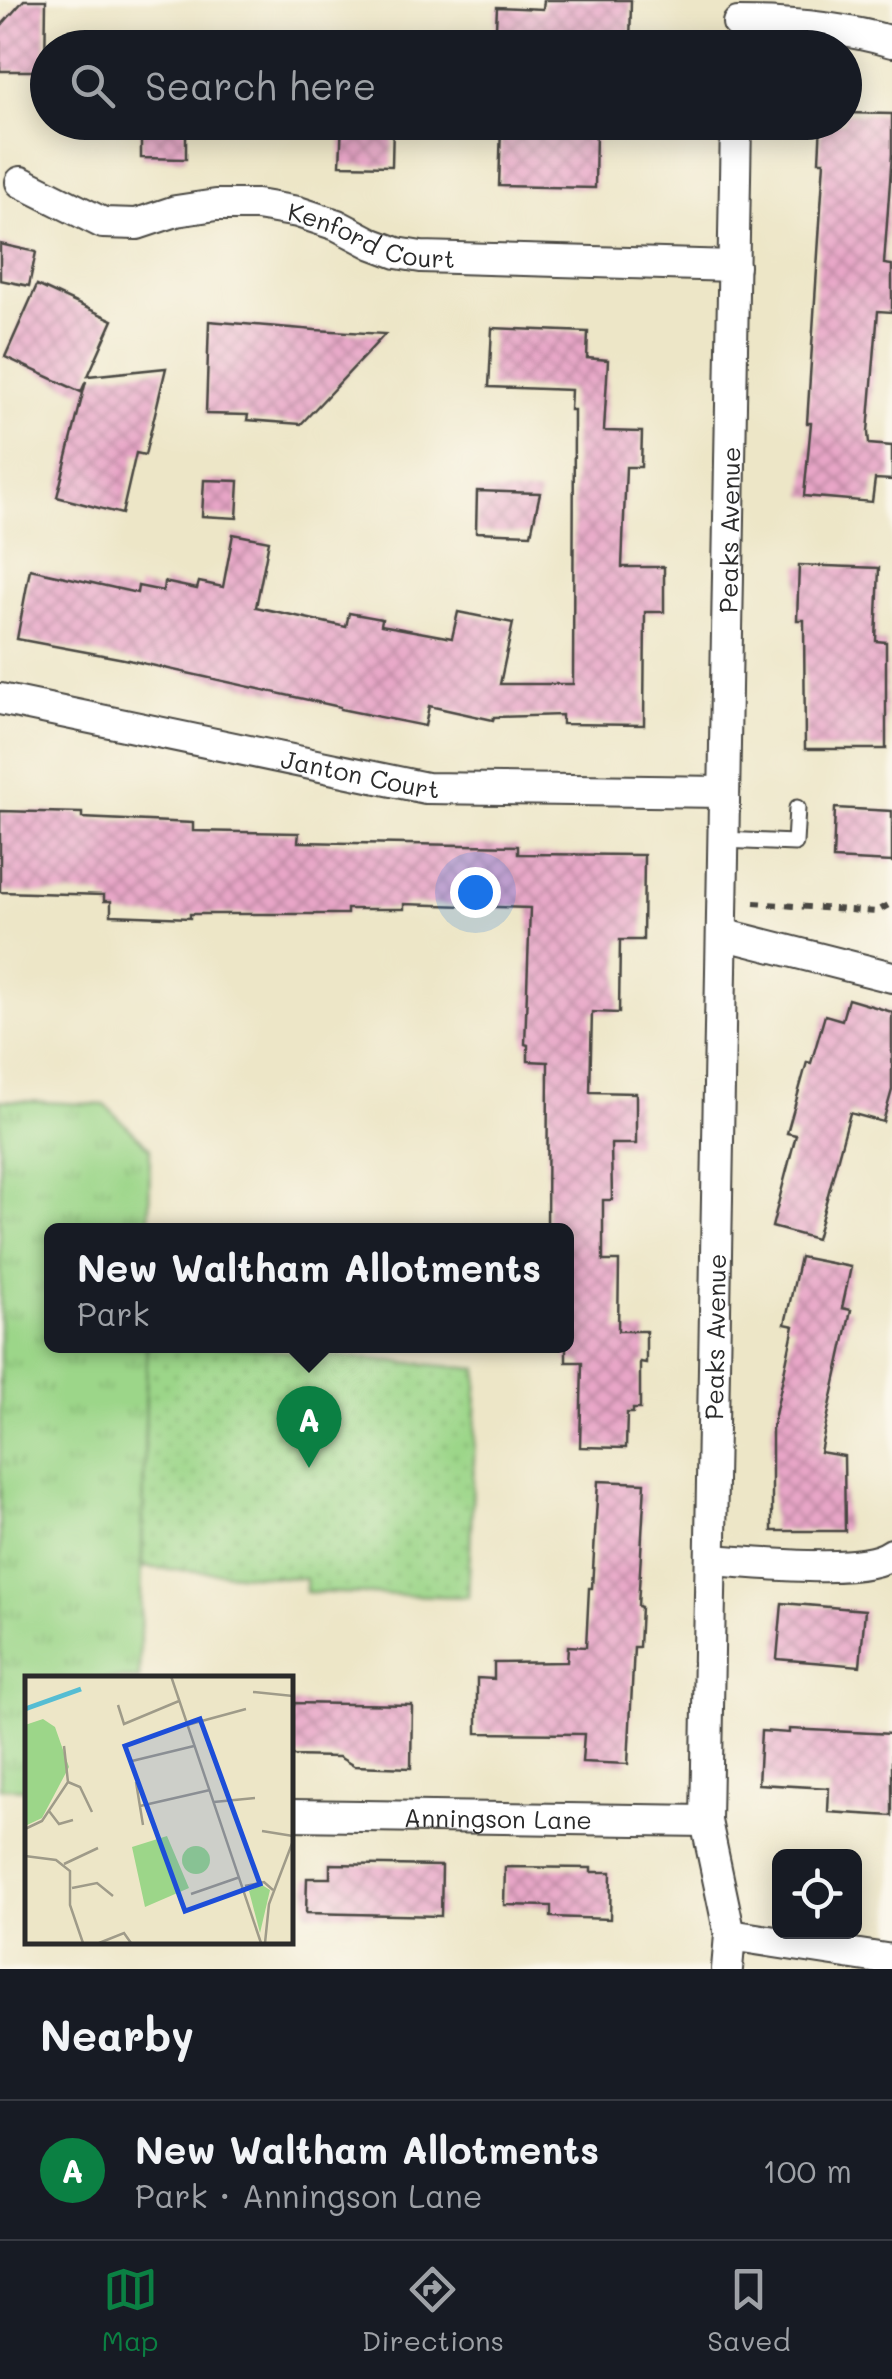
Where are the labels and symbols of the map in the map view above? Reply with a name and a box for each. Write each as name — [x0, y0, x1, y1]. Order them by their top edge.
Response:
street label: Kenford Court — [286, 195, 456, 274]
street label: Peaks Avenue — [711, 446, 746, 613]
street label: Janton Court — [278, 742, 439, 804]
your location — [450, 867, 501, 918]
street label: Peaks Avenue — [697, 1253, 732, 1420]
pin: A — [276, 1386, 342, 1468]
inset map — [25, 1676, 292, 1944]
street label: Anningson Lane — [404, 1801, 592, 1835]

